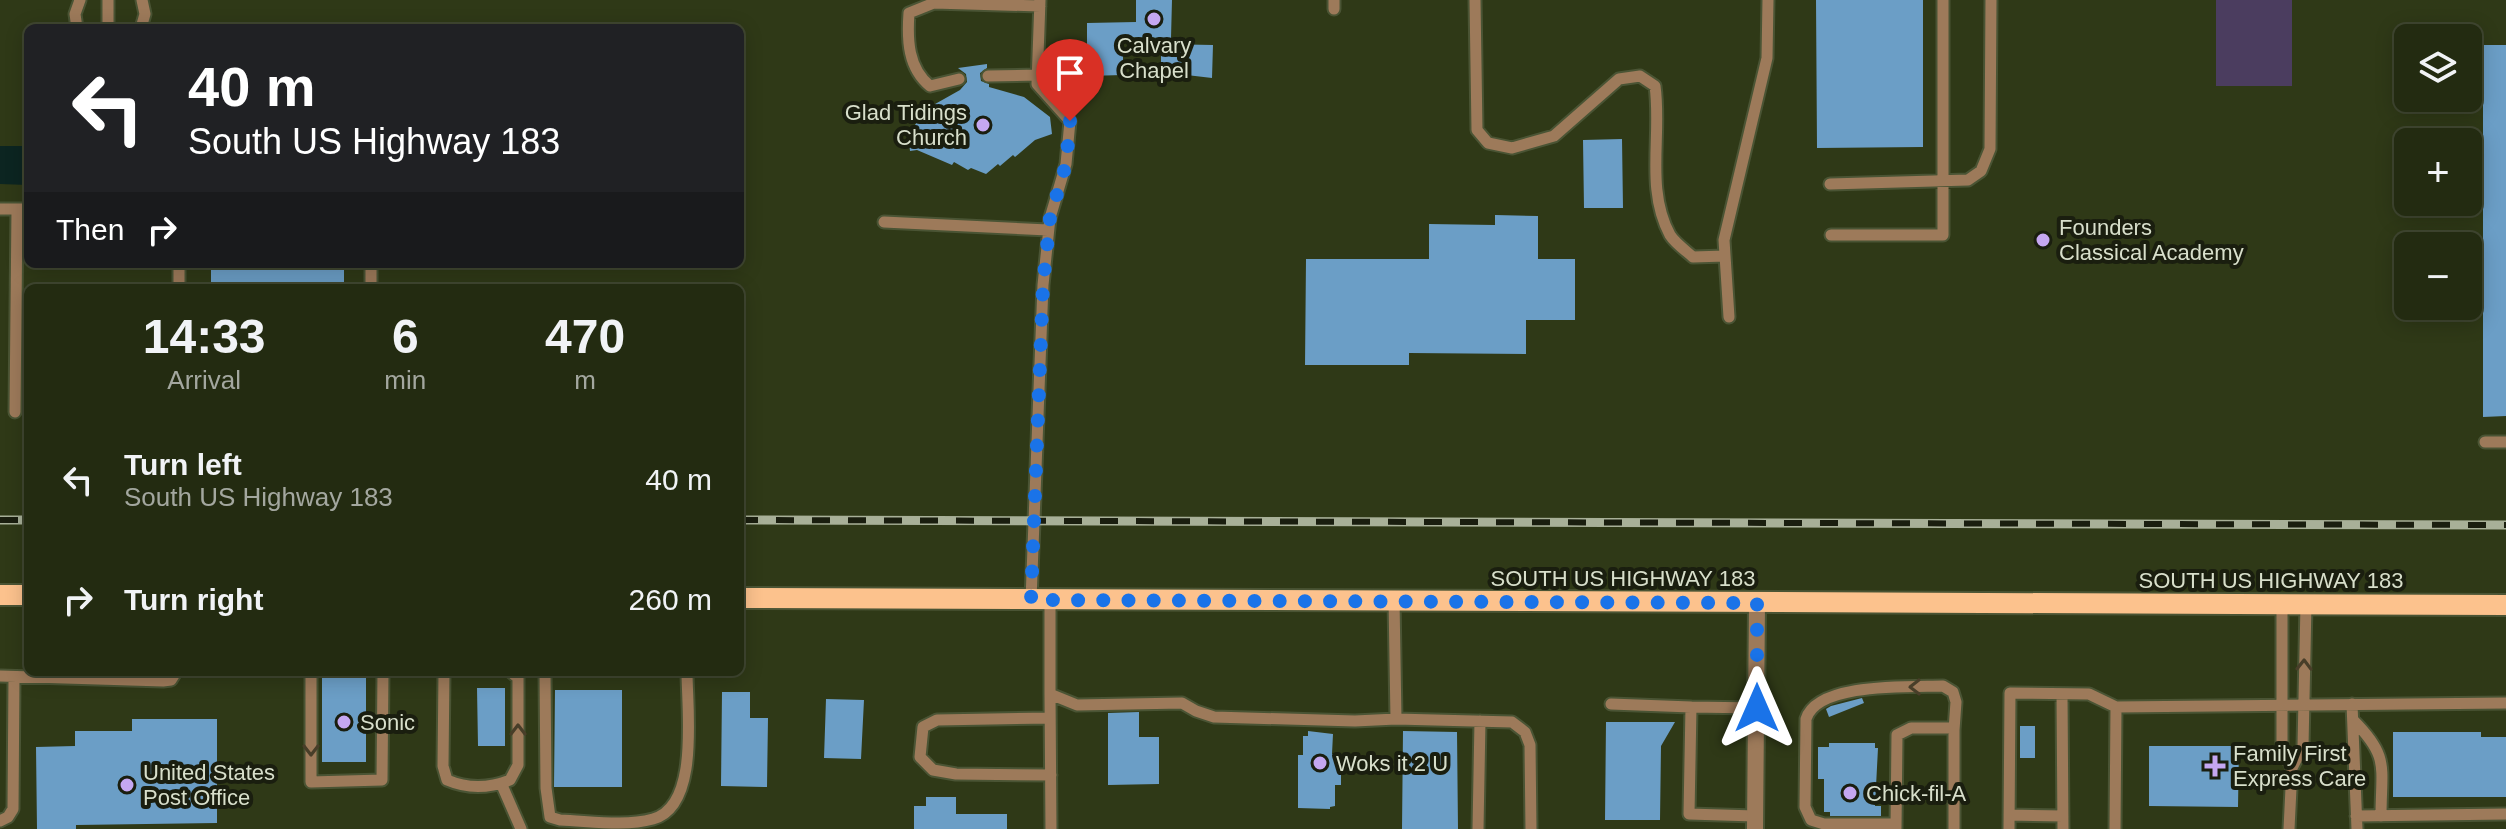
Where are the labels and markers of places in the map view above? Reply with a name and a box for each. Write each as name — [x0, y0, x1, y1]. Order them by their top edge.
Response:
marker: Calvary Chapel — [1145, 10, 1163, 28]
place label: Calvary Chapel — [1117, 33, 1191, 83]
pin — [1036, 39, 1104, 121]
place label: Glad Tidings Church — [845, 100, 967, 150]
marker: Glad Tidings Church — [974, 116, 992, 134]
place label: Founders Classical Academy — [2059, 215, 2244, 265]
marker: Founders Classical Academy — [2034, 231, 2052, 249]
place label: Sonic — [360, 710, 415, 735]
marker: Sonic — [335, 713, 353, 731]
place label: Family First Express Care — [2233, 741, 2366, 791]
place label: Woks it 2 U — [1336, 751, 1448, 776]
marker: Woks it 2 U — [1311, 754, 1329, 772]
marker: Family First Express Care — [2204, 755, 2226, 777]
place label: United States Post Office — [143, 760, 275, 810]
marker: United States Post Office — [118, 776, 136, 794]
place label: Chick-fil-A — [1866, 781, 1967, 806]
marker: Chick-fil-A — [1841, 784, 1859, 802]

